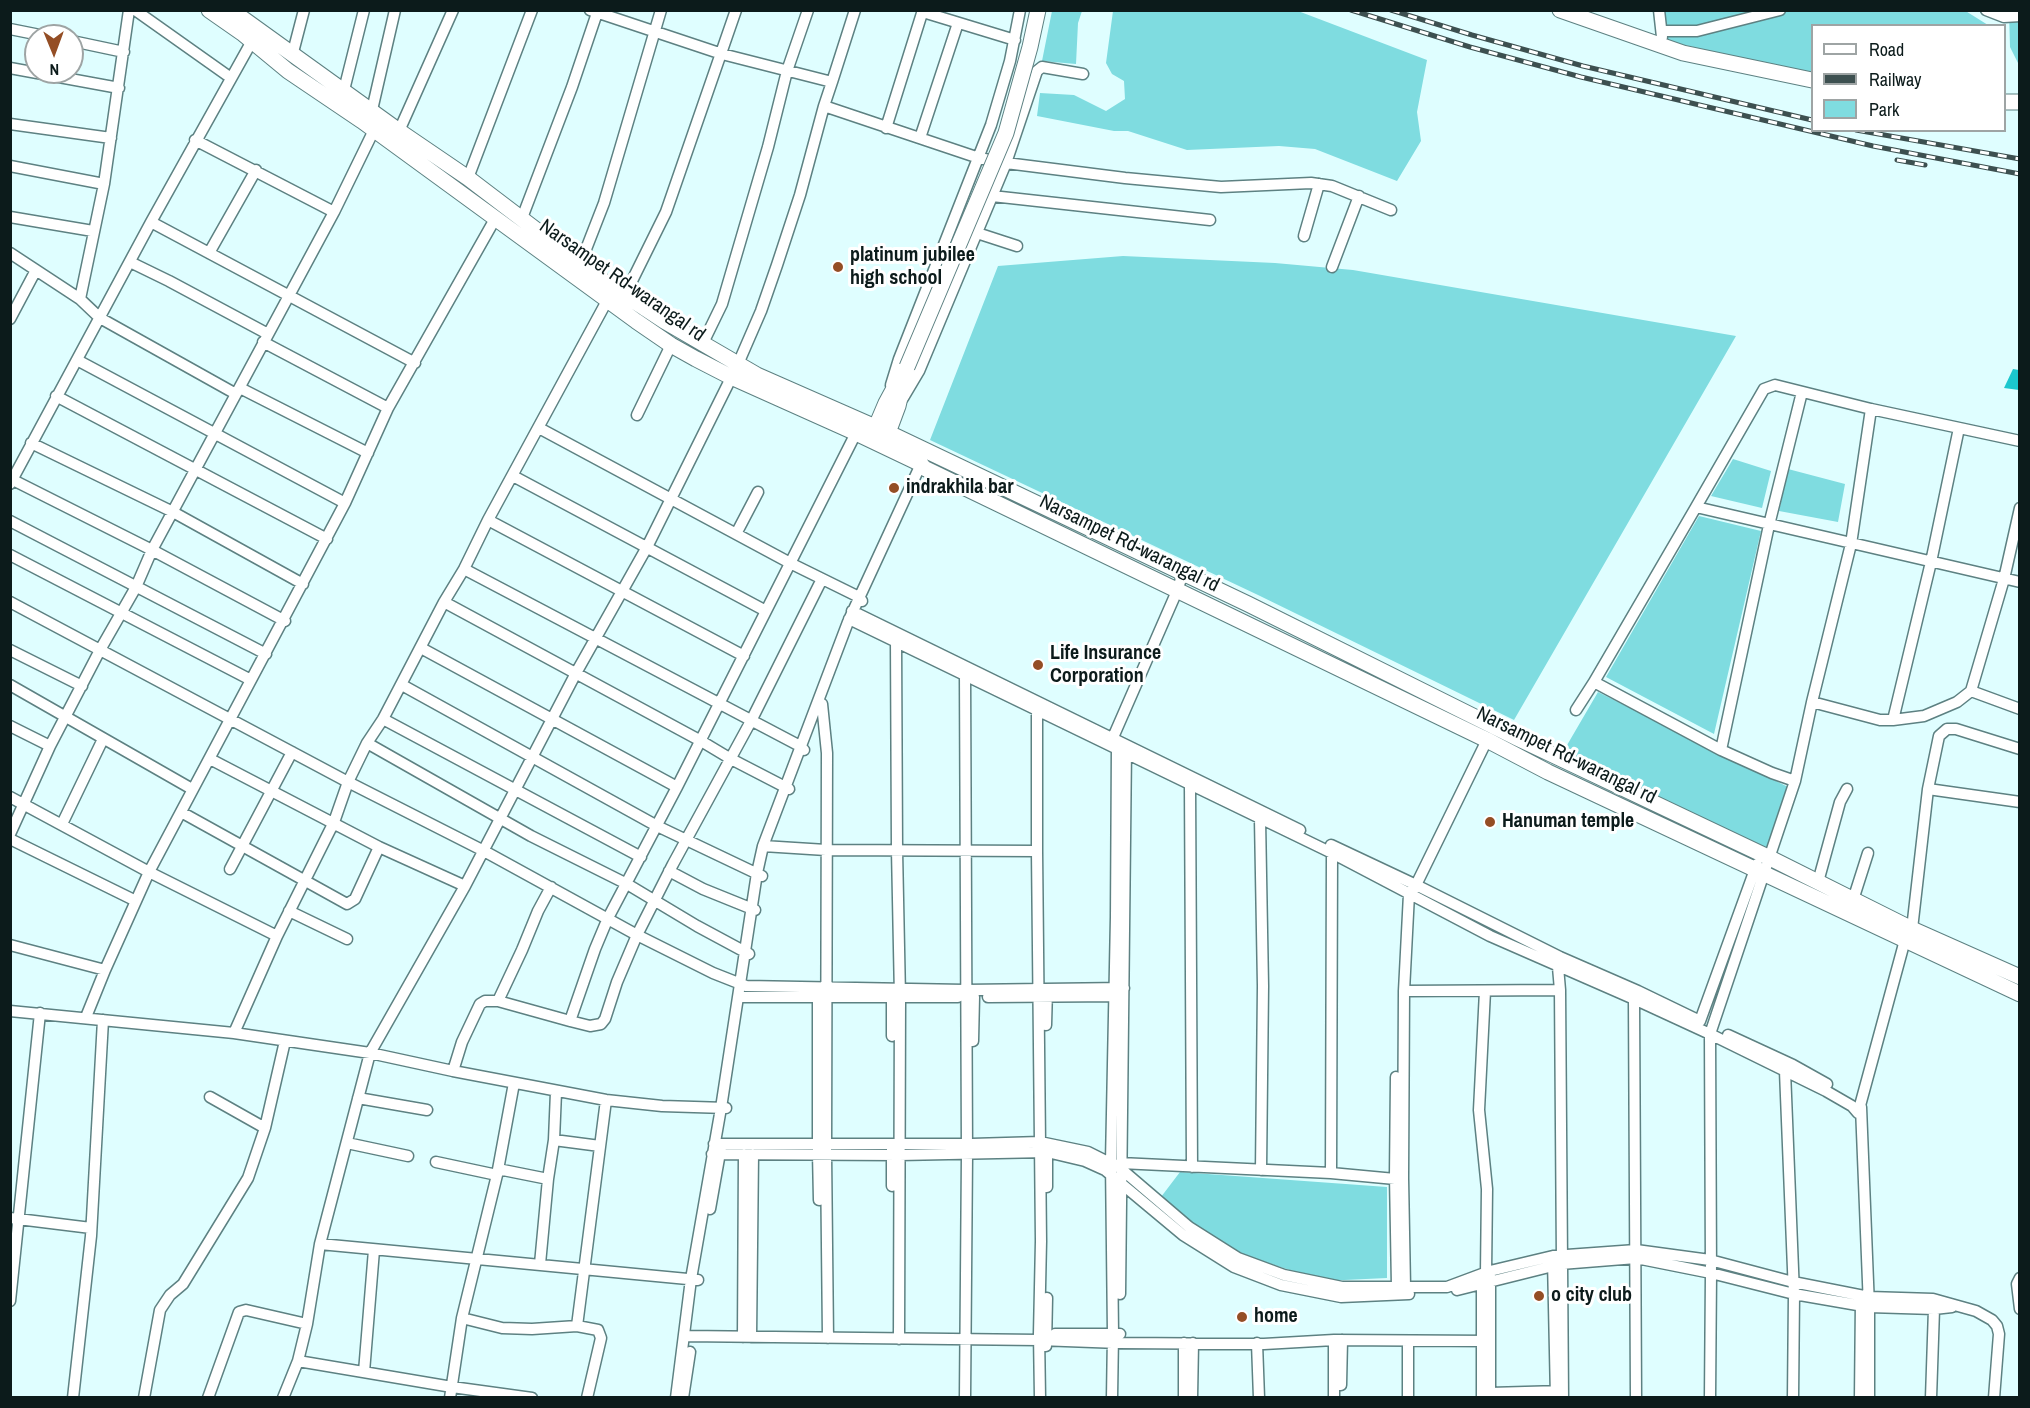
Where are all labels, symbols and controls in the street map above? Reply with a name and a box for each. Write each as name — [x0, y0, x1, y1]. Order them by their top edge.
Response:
north arrow — [24, 24, 84, 84]
legend — [1811, 24, 2006, 132]
text: Road — [1869, 37, 1904, 62]
text: N — [49, 59, 59, 81]
text: Railway — [1869, 67, 1922, 92]
text: Park — [1869, 97, 1899, 122]
street label: Narsampet Rd-warangal rd — [534, 215, 710, 347]
place label: platinum jubilee high school — [850, 244, 975, 291]
marker: platinum jubilee high school — [831, 260, 845, 274]
place label: indrakhila bar — [906, 476, 1014, 500]
marker: indrakhila bar — [887, 481, 901, 495]
street label: Narsampet Rd-warangal rd — [1035, 490, 1223, 598]
place label: Life Insurance Corporation — [1050, 642, 1161, 689]
marker: Life Insurance Corporation — [1031, 658, 1045, 672]
street label: Narsampet Rd-warangal rd — [1472, 702, 1660, 810]
place label: Hanuman temple — [1502, 810, 1634, 834]
marker: Hanuman temple — [1483, 815, 1497, 829]
place label: o city club — [1551, 1284, 1632, 1308]
marker: o city club — [1532, 1289, 1546, 1303]
place label: home — [1254, 1305, 1298, 1329]
marker: home — [1235, 1310, 1249, 1324]

